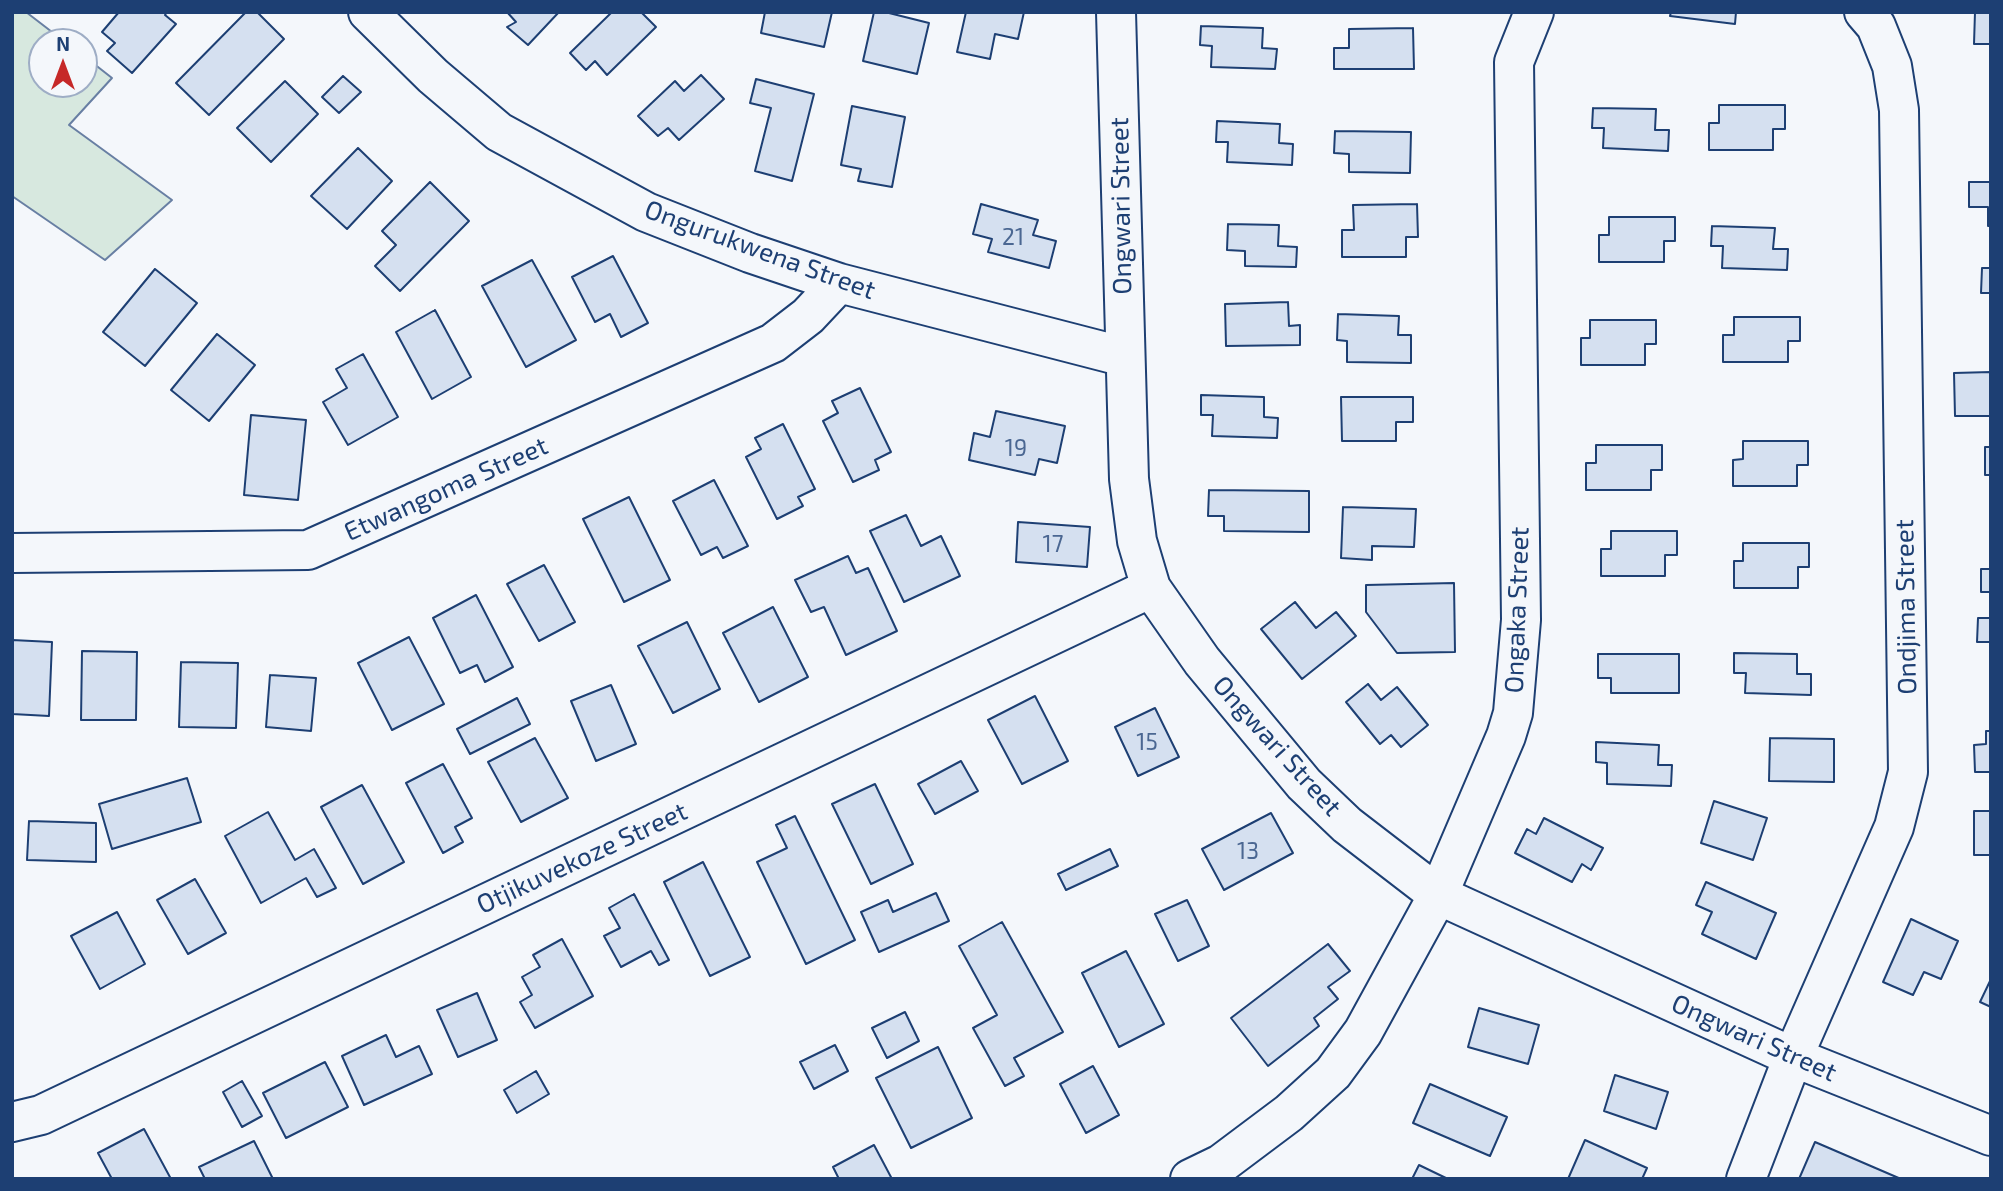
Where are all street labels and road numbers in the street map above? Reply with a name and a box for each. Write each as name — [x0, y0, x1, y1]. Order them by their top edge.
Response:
street label: Ongwari Street — [1104, 117, 1138, 295]
street label: Ongurukwena Street — [640, 194, 880, 306]
street label: Etwangoma Street — [339, 430, 553, 548]
street label: Ondjima Street — [1889, 519, 1923, 695]
street label: Ongaka Street — [1499, 526, 1535, 694]
street label: Ongwari Street — [1206, 670, 1348, 822]
street label: Otjikuvekoze Street — [472, 796, 692, 920]
street label: Ongwari Street — [1667, 988, 1841, 1088]

